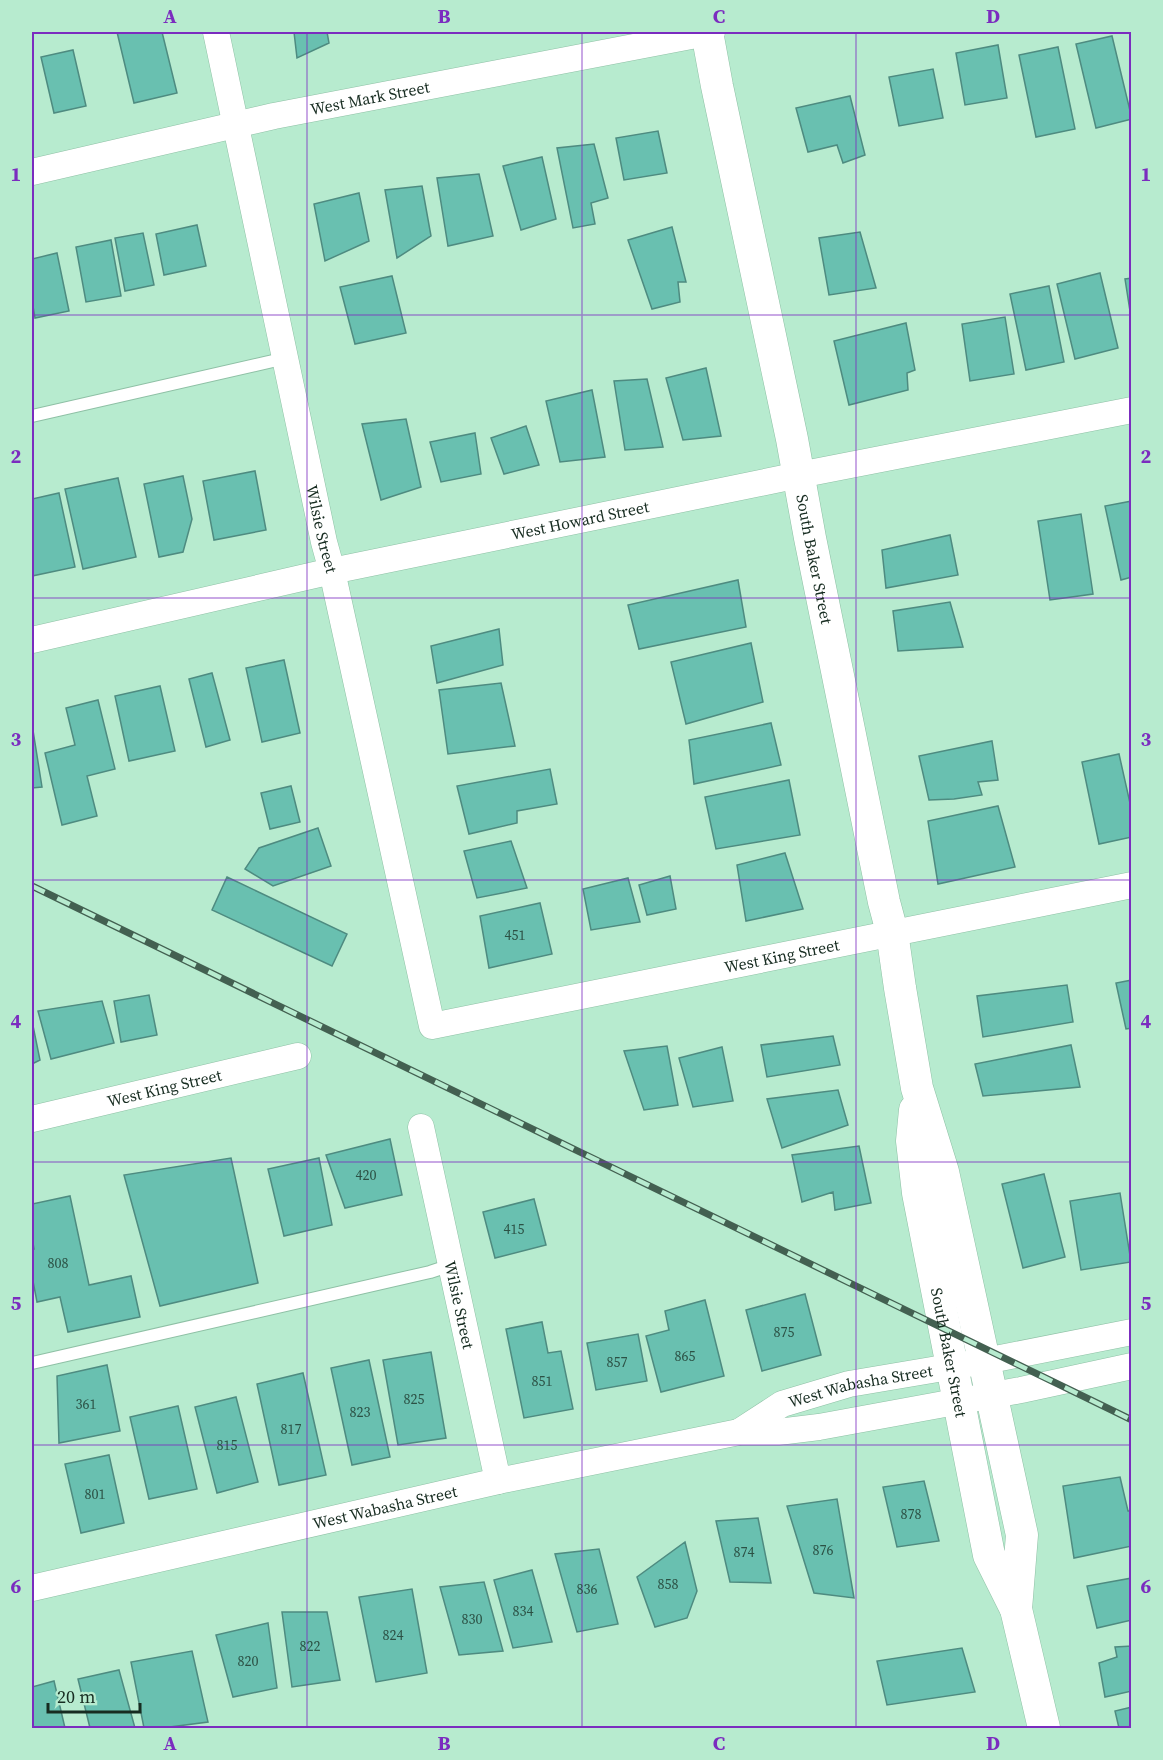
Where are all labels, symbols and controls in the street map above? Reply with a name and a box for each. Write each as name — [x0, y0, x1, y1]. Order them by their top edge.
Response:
text: A — [163, 2, 177, 30]
text: B — [437, 2, 451, 30]
text: C — [713, 2, 725, 30]
text: D — [986, 2, 1000, 30]
street label: West Mark Street — [308, 75, 432, 120]
text: 1 — [11, 160, 21, 188]
text: 1 — [1141, 160, 1151, 188]
text: 2 — [11, 442, 22, 470]
text: 2 — [1141, 442, 1152, 470]
street label: Wilsie Street — [301, 483, 343, 576]
street label: South Baker Street — [791, 493, 838, 627]
street label: West Howard Street — [509, 495, 652, 545]
text: 3 — [11, 725, 22, 753]
text: 3 — [1141, 725, 1152, 753]
house number: 451 — [505, 925, 526, 945]
street label: West King Street — [722, 933, 842, 978]
text: 4 — [11, 1007, 22, 1035]
text: 4 — [1141, 1007, 1152, 1035]
street label: West King Street — [105, 1063, 225, 1112]
house number: 420 — [356, 1165, 377, 1185]
house number: 415 — [504, 1219, 525, 1239]
house number: 808 — [48, 1253, 69, 1273]
street label: Wilsie Street — [439, 1259, 480, 1352]
street label: South Baker Street — [926, 1286, 973, 1420]
text: 5 — [11, 1289, 22, 1317]
text: 5 — [1141, 1289, 1152, 1317]
house number: 875 — [774, 1322, 795, 1342]
house number: 865 — [675, 1346, 696, 1366]
house number: 857 — [607, 1352, 628, 1372]
street label: West Wabasha Street — [786, 1359, 935, 1413]
house number: 851 — [532, 1371, 553, 1391]
house number: 825 — [404, 1389, 425, 1409]
house number: 361 — [76, 1394, 97, 1414]
house number: 823 — [350, 1402, 371, 1422]
house number: 817 — [281, 1419, 302, 1439]
house number: 815 — [217, 1435, 238, 1455]
street label: West Wabasha Street — [311, 1480, 460, 1534]
house number: 801 — [85, 1484, 106, 1504]
house number: 878 — [901, 1504, 922, 1524]
house number: 876 — [813, 1540, 834, 1560]
house number: 874 — [734, 1542, 755, 1562]
text: 6 — [11, 1572, 22, 1600]
text: 6 — [1141, 1572, 1152, 1600]
house number: 858 — [658, 1574, 679, 1594]
house number: 836 — [577, 1579, 598, 1599]
house number: 834 — [513, 1601, 534, 1621]
house number: 830 — [462, 1609, 483, 1629]
house number: 824 — [383, 1625, 404, 1645]
house number: 822 — [300, 1636, 321, 1656]
house number: 820 — [238, 1651, 259, 1671]
scale bar — [48, 1676, 140, 1714]
text: 20 m — [57, 1684, 95, 1709]
text: A — [163, 1729, 177, 1757]
text: B — [437, 1729, 451, 1757]
text: C — [713, 1729, 725, 1757]
text: D — [986, 1729, 1000, 1757]

